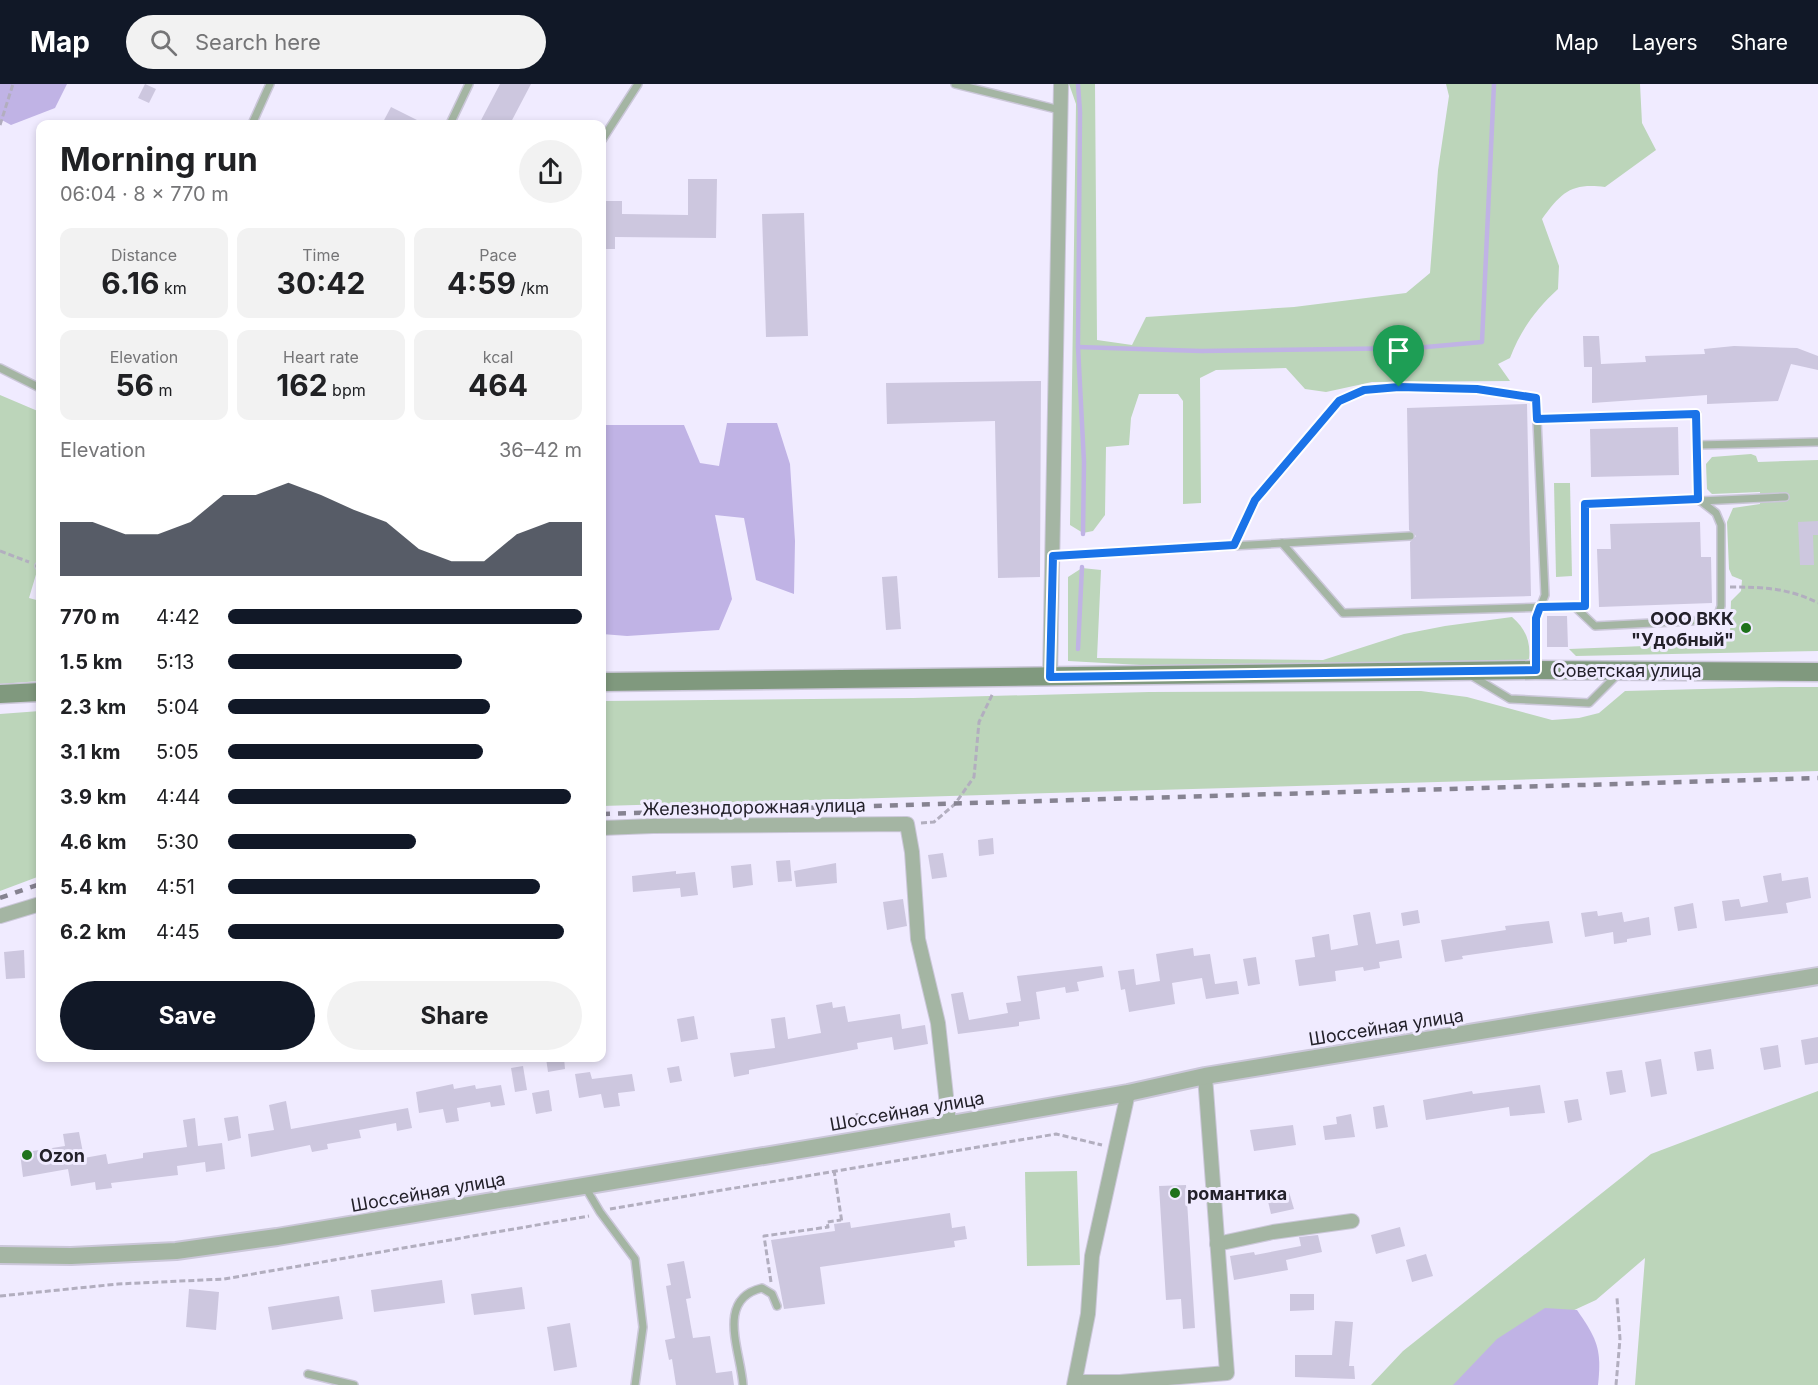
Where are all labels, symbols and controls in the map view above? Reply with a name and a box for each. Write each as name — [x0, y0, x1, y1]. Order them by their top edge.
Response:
search box — [126, 15, 546, 69]
text: Map — [30, 25, 90, 59]
icon: search — [147, 26, 180, 59]
text: Search here — [195, 29, 321, 55]
text: Map — [1555, 30, 1599, 55]
text: Layers — [1632, 30, 1698, 55]
text: Share — [1731, 30, 1788, 55]
text: Morning run — [60, 139, 258, 179]
button: share — [519, 140, 582, 203]
text: 06:04 · 8 × 770 m — [60, 182, 229, 206]
text: Distance — [111, 245, 177, 265]
text: Time — [302, 245, 340, 265]
text: Pace — [479, 245, 517, 265]
text: 6.16 — [101, 265, 160, 301]
text: 30:42 — [277, 265, 365, 301]
text: 4:59 — [447, 265, 516, 301]
text: km — [160, 278, 187, 298]
text: /km — [516, 278, 549, 298]
pin — [1373, 325, 1424, 387]
icon: arrive — [1382, 334, 1415, 367]
text: Elevation — [110, 347, 178, 367]
text: Heart rate — [283, 347, 359, 367]
text: kcal — [483, 347, 513, 367]
text: 56 — [115, 367, 154, 403]
text: 162 — [276, 367, 328, 403]
text: 464 — [468, 367, 528, 403]
text: m — [154, 380, 173, 400]
text: bpm — [328, 380, 366, 400]
text: Elevation — [60, 438, 146, 462]
text: 36–42 m — [499, 438, 582, 462]
text: 770 m — [60, 605, 120, 629]
text: 4:42 — [156, 605, 200, 629]
place label: ООО ВКК "Удобный" — [1631, 608, 1734, 650]
marker: ООО ВКК "Удобный" — [1739, 621, 1753, 635]
text: 1.5 km — [60, 650, 123, 674]
text: 5:13 — [156, 650, 194, 674]
street label: Советская улица — [1552, 660, 1702, 681]
text: 2.3 km — [60, 695, 126, 719]
text: 5:04 — [156, 695, 199, 719]
text: 3.1 km — [60, 740, 121, 764]
text: 5:05 — [156, 740, 199, 764]
text: 3.9 km — [60, 785, 127, 809]
text: 4:44 — [156, 785, 201, 809]
street label: Железнодорожная улица — [642, 795, 866, 819]
text: 4.6 km — [60, 830, 127, 854]
text: 5:30 — [156, 830, 199, 854]
text: 5.4 km — [60, 875, 127, 899]
text: 4:51 — [156, 875, 195, 899]
text: 6.2 km — [60, 920, 126, 944]
text: 4:45 — [156, 920, 200, 944]
button: Save — [60, 981, 315, 1050]
button: Share — [327, 981, 582, 1050]
street label: Шоссейная улица — [1307, 1004, 1465, 1050]
street label: Шоссейная улица — [828, 1087, 986, 1135]
place label: Ozon — [39, 1145, 85, 1166]
marker: Ozon — [20, 1148, 34, 1162]
street label: Шоссейная улица — [349, 1168, 507, 1216]
place label: романтика — [1187, 1183, 1287, 1204]
marker: романтика — [1168, 1186, 1182, 1200]

